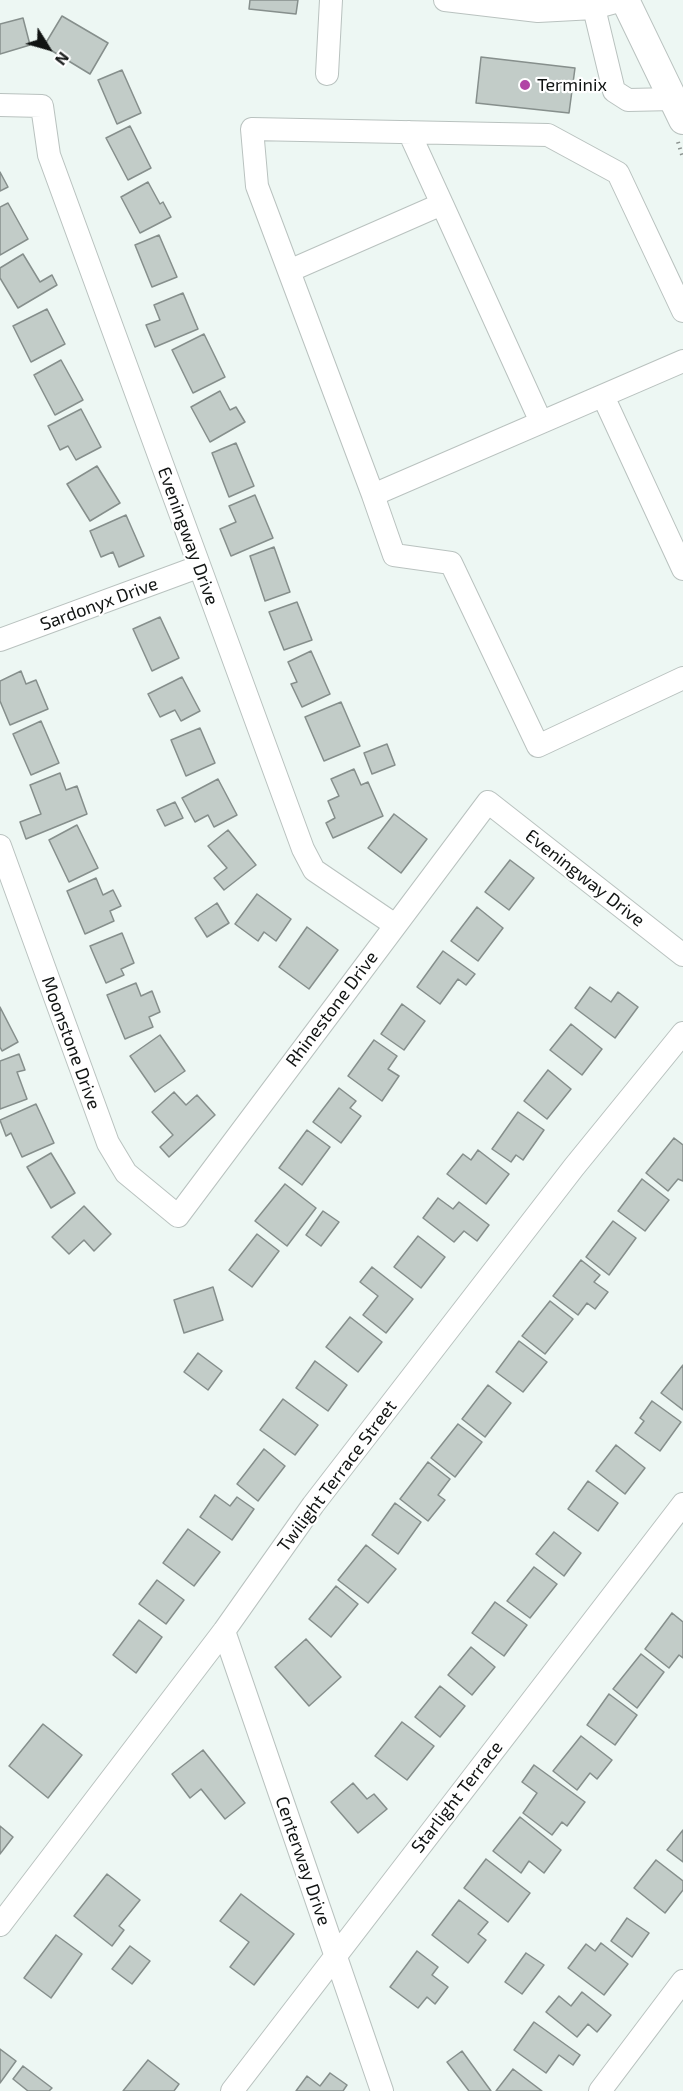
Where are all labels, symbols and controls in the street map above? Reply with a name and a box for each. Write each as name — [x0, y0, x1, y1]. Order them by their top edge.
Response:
north arrow — [18, 18, 78, 78]
text: N — [52, 49, 74, 69]
place label: Terminix — [537, 74, 607, 96]
marker: Terminix — [518, 78, 532, 92]
street label: Eveningway Drive — [153, 464, 223, 608]
street label: Sardonyx Drive — [37, 573, 161, 635]
street label: Eveningway Drive — [521, 825, 649, 931]
street label: Rhinestone Drive — [281, 947, 383, 1071]
street label: Moonstone Drive — [37, 974, 105, 1112]
street label: Twilight Terrace Street — [273, 1396, 401, 1556]
street label: Starlight Terrace — [407, 1737, 507, 1857]
street label: Centerway Drive — [271, 1794, 335, 1928]

